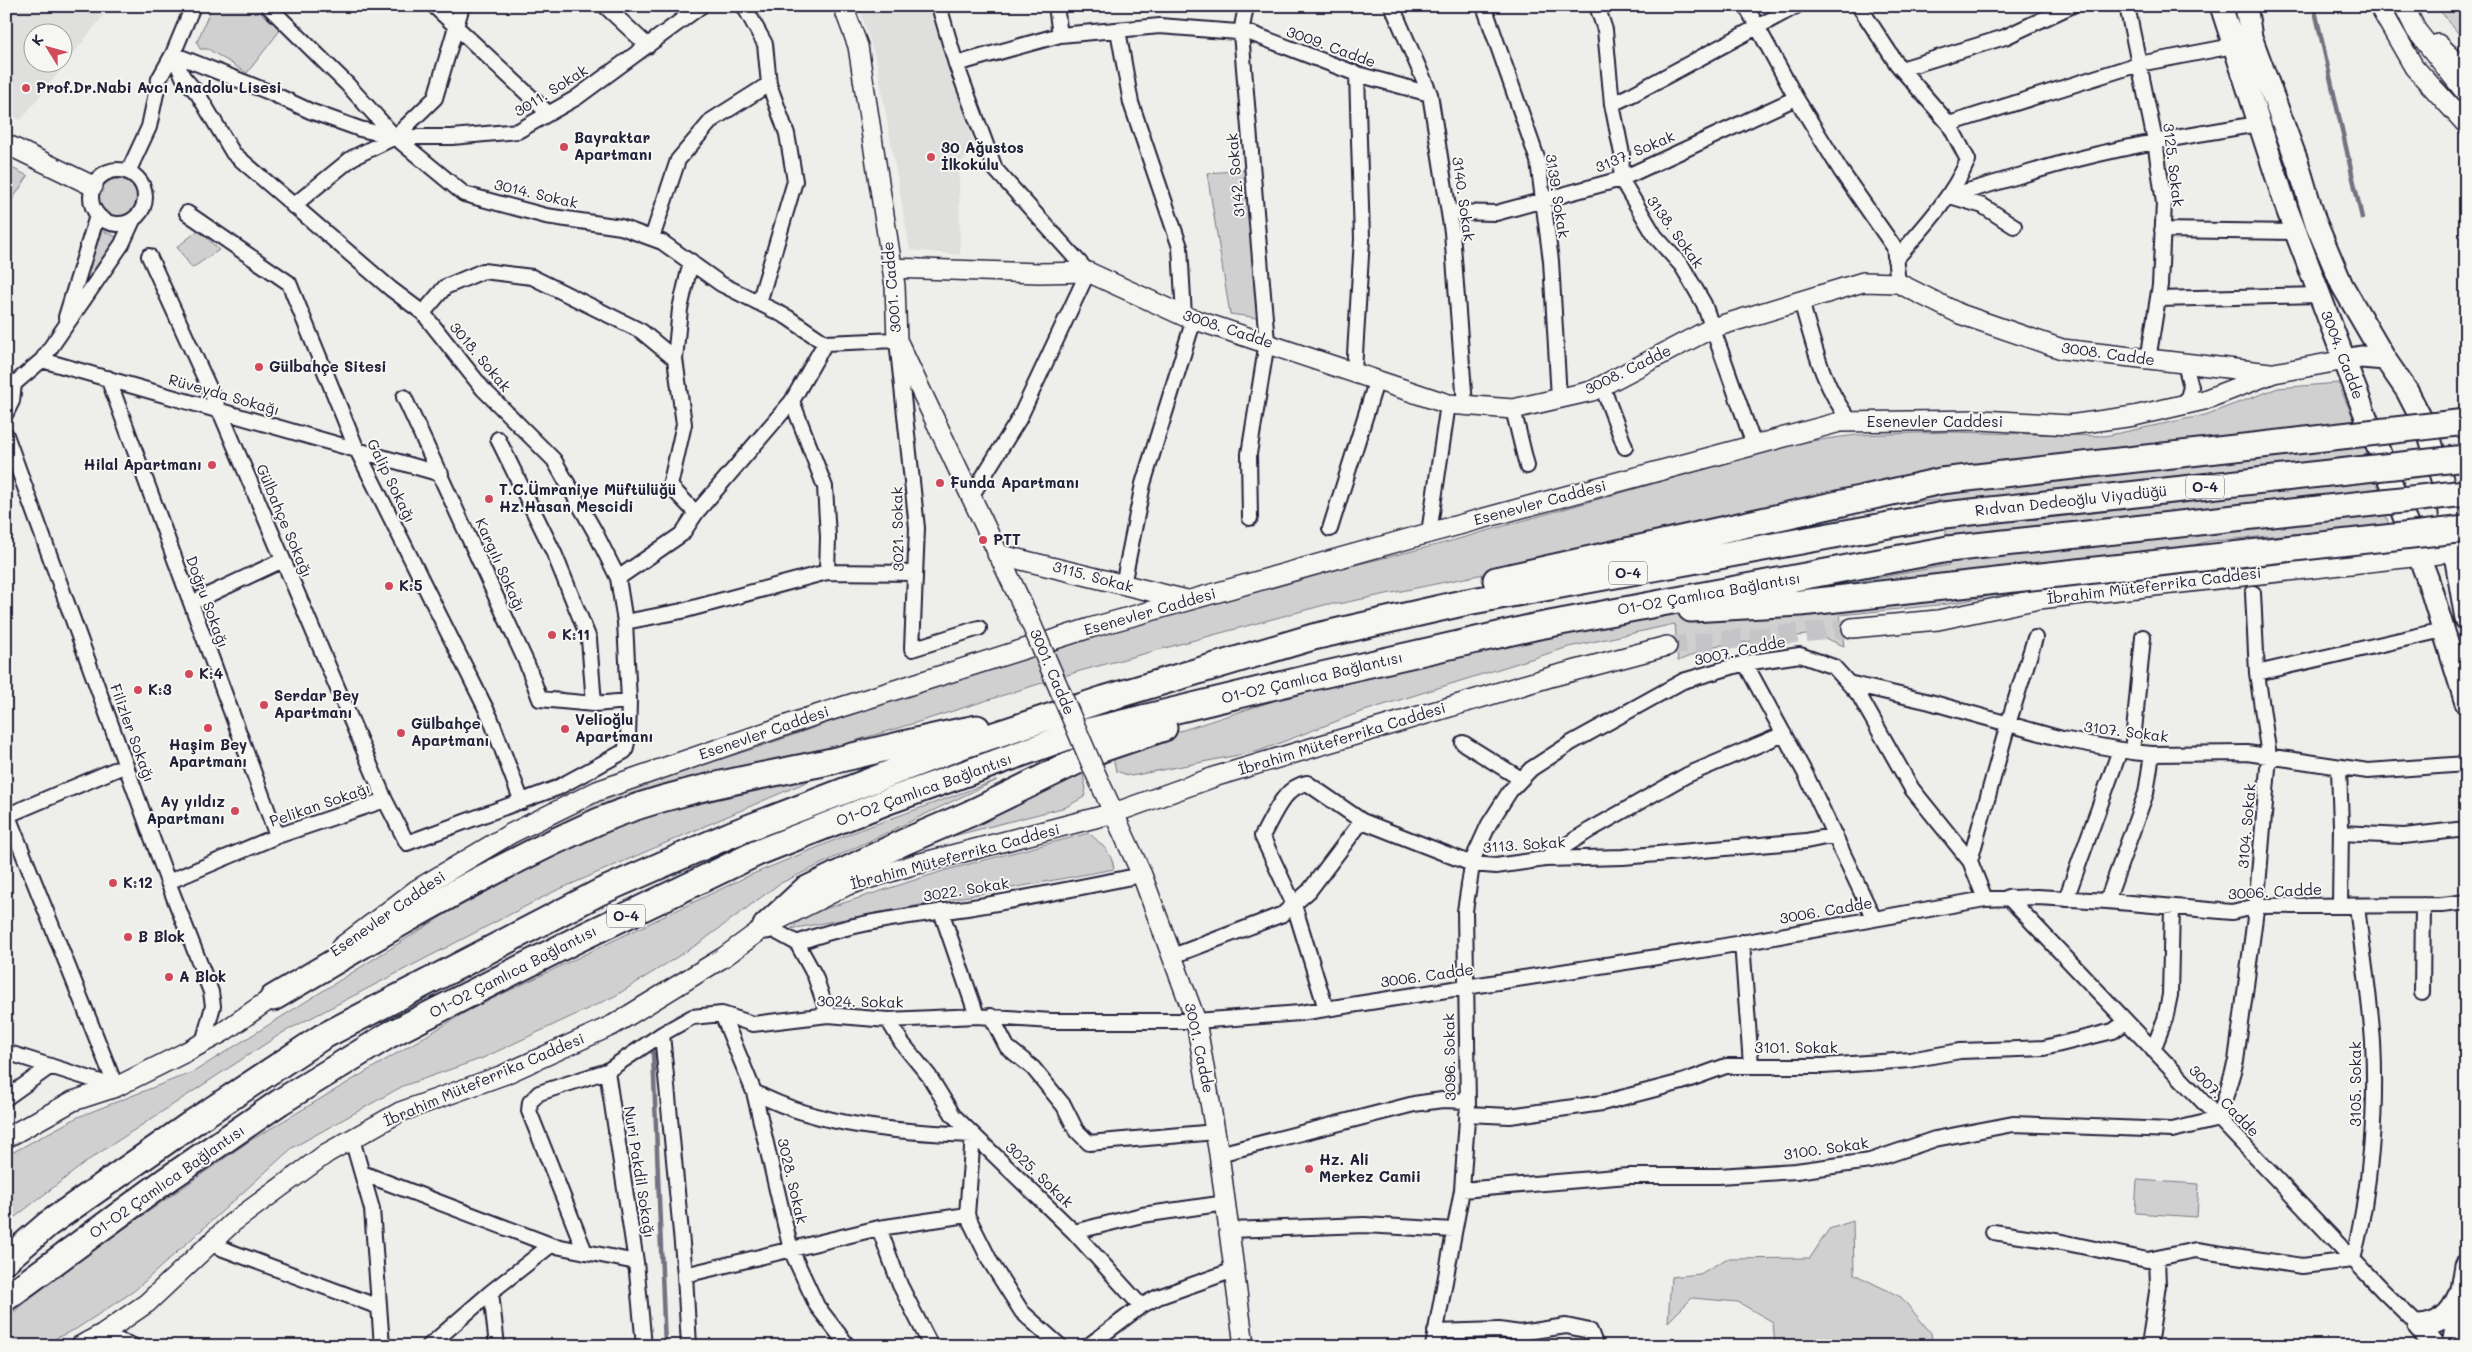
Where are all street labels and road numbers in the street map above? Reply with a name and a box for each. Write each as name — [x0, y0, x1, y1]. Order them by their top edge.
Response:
street label: 3009. Cadde — [1284, 21, 1379, 71]
street label: 3011. Sokak — [510, 60, 591, 121]
street label: 3125. Sokak — [2159, 122, 2189, 208]
street label: 3137. Sokak — [1592, 125, 1677, 177]
street label: 3142. Sokak — [1221, 132, 1249, 218]
street label: 3139. Sokak — [1541, 152, 1575, 239]
street label: 3140. Sokak — [1448, 155, 1480, 243]
street label: 3014. Sokak — [492, 174, 580, 212]
street label: 3138. Sokak — [1643, 191, 1709, 272]
street label: 3001. Cadde — [877, 241, 905, 334]
street label: 3008. Cadde — [1181, 304, 1276, 352]
street label: 3004. Cadde — [2317, 307, 2369, 402]
street label: 3018. Sokak — [446, 317, 516, 396]
street label: 3008. Cadde — [2060, 337, 2156, 369]
street label: 3008. Cadde — [1581, 340, 1674, 399]
street label: Rüveyda Sokağı — [166, 369, 282, 419]
street label: Esenevler Caddesi — [1867, 411, 2003, 431]
street label: Galip Sokağı — [363, 435, 421, 526]
street label: Gülbahçe Sokağı — [252, 461, 318, 580]
street label: Esenevler Caddesi — [1471, 475, 1608, 529]
road number: O-4 — [2186, 476, 2224, 498]
street label: Rıdvan Dedeoğlu Viyadüğü — [1974, 480, 2168, 520]
street label: 3021. Sokak — [886, 486, 908, 572]
street label: Kargılı Sokağı — [471, 515, 531, 615]
street label: Doğru Sokağı — [182, 553, 234, 650]
street label: 3115. Sokak — [1051, 556, 1136, 596]
road number: O-4 — [1609, 562, 1647, 584]
street label: İbrahim Müteferrika Caddesi — [2045, 562, 2262, 608]
street label: O1-O2 Çamlıca Bağlantısı — [1616, 567, 1802, 619]
street label: Esenevler Caddesi — [1081, 583, 1218, 639]
street label: 3001. Cadde — [1026, 626, 1080, 718]
street label: 3007. Cadde — [1692, 631, 1787, 669]
street label: O1-O2 Çamlıca Bağlantısı — [1219, 646, 1404, 708]
street label: Filizler Sokağı — [106, 681, 160, 785]
street label: İbrahim Müteferrika Caddesi — [1236, 697, 1448, 779]
street label: Esenevler Caddesi — [696, 700, 831, 764]
street label: 3107. Sokak — [2083, 716, 2170, 746]
street label: O1-O2 Çamlıca Bağlantısı — [833, 748, 1014, 830]
street label: Pelikan Sokağı — [267, 777, 373, 831]
street label: 3104. Sokak — [2232, 782, 2260, 869]
street label: İbrahim Müteferrika Caddesi — [848, 818, 1062, 894]
street label: 3113. Sokak — [1482, 831, 1566, 857]
street label: Esenevler Caddesi — [326, 866, 449, 960]
street label: 3022. Sokak — [921, 872, 1010, 906]
street label: 3006. Cadde — [2228, 879, 2322, 903]
street label: 3006. Cadde — [1778, 892, 1874, 928]
road number: O-4 — [607, 904, 645, 928]
street label: O1-O2 Çamlıca Bağlantısı — [425, 920, 600, 1022]
street label: 3006. Cadde — [1379, 959, 1475, 991]
street label: 3024. Sokak — [816, 990, 904, 1012]
street label: 3001. Cadde — [1181, 1001, 1219, 1095]
street label: 3096. Sokak — [1438, 1013, 1460, 1101]
street label: İbrahim Müteferrika Caddesi — [380, 1028, 587, 1130]
street label: 3101. Sokak — [1754, 1037, 1838, 1057]
street label: 3105. Sokak — [2345, 1041, 2365, 1127]
street label: 3007. Cadde — [2185, 1060, 2264, 1141]
street label: Nuri Pakdil Sokağı — [620, 1104, 660, 1239]
street label: O1-O2 Çamlıca Bağlantısı — [85, 1120, 248, 1243]
street label: 3100. Sokak — [1782, 1132, 1870, 1164]
street label: 3028. Sokak — [773, 1136, 813, 1226]
street label: 3025. Sokak — [1001, 1137, 1078, 1212]

